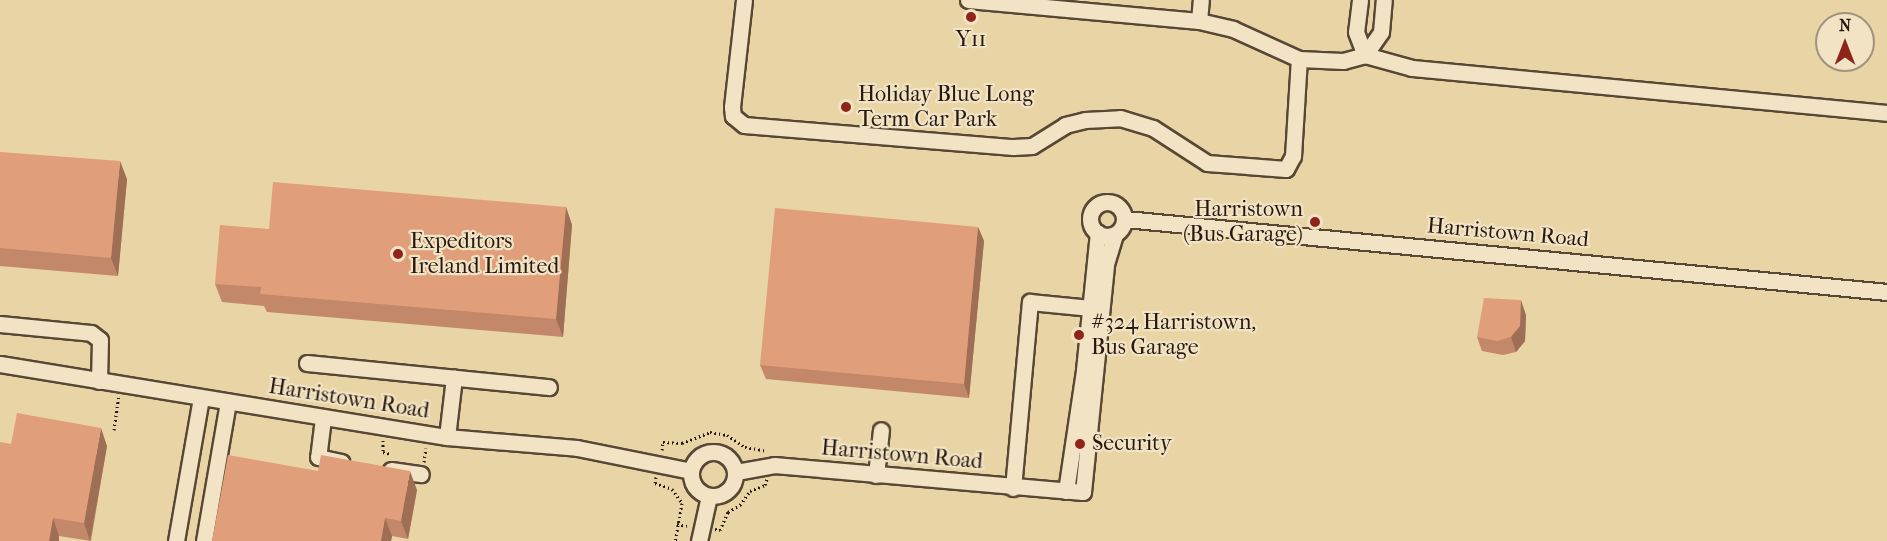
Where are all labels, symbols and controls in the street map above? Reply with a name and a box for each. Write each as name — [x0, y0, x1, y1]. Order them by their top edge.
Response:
marker: Y11 — [964, 10, 978, 24]
north arrow — [1815, 12, 1875, 72]
text: N — [1839, 16, 1851, 35]
place label: Y11 — [956, 27, 986, 53]
place label: Holiday Blue Long Term Car Park — [858, 81, 1034, 132]
marker: Holiday Blue Long Term Car Park — [839, 100, 853, 114]
place label: Harristown (Bus Garage) — [1183, 196, 1303, 248]
street label: Harristown Road — [1426, 213, 1590, 253]
marker: Harristown (Bus Garage) — [1308, 215, 1322, 229]
place label: Expeditors Ireland Limited — [410, 228, 559, 280]
marker: Expeditors Ireland Limited — [391, 247, 405, 261]
place label: #324 Harristown, Bus Garage — [1091, 309, 1256, 360]
marker: #324 Harristown, Bus Garage — [1072, 328, 1086, 342]
street label: Harristown Road — [267, 373, 431, 425]
place label: Security — [1092, 431, 1172, 457]
street label: Harristown Road — [820, 435, 984, 475]
marker: Security — [1073, 437, 1087, 451]

